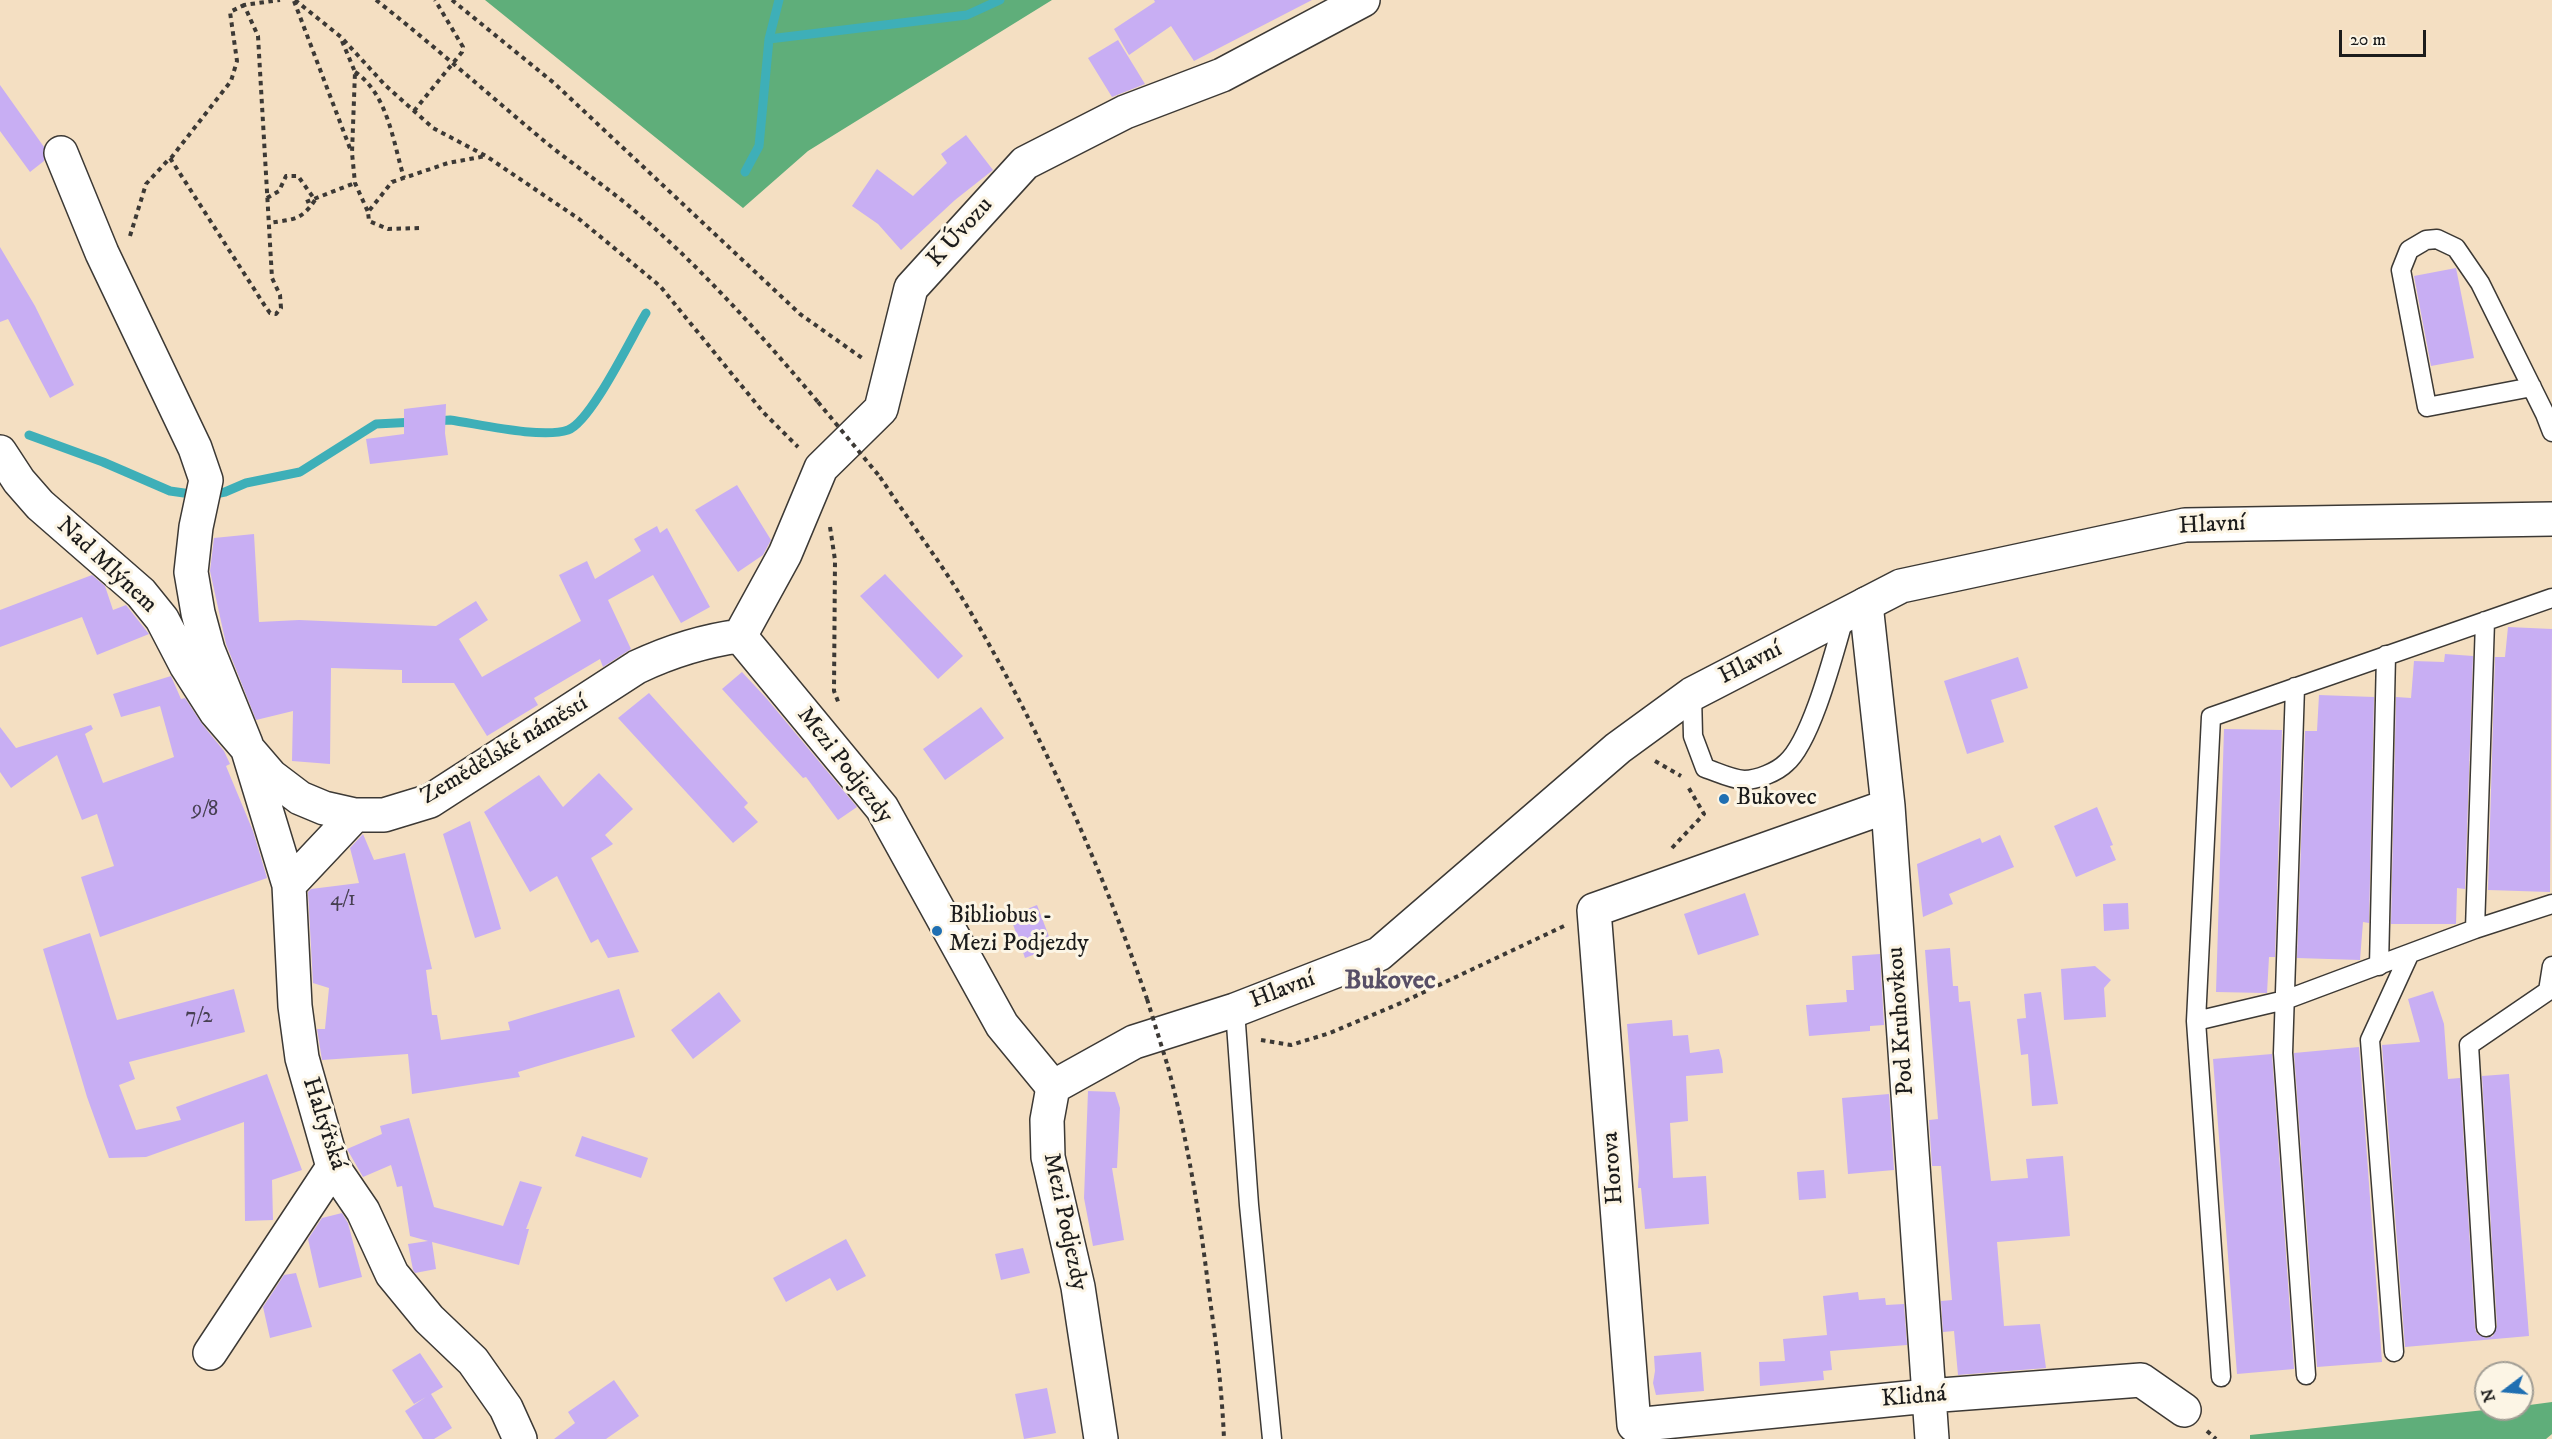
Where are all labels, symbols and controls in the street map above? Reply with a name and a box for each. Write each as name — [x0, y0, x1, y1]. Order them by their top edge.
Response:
scale bar — [2342, 18, 2429, 56]
text: 20 m — [2350, 29, 2386, 51]
street label: K Úvozu — [922, 192, 1000, 274]
street label: Hlavní — [2178, 510, 2246, 542]
street label: Nad Mlýnem — [50, 512, 162, 620]
street label: Hlavní — [1715, 636, 1787, 692]
street label: Zemědělské náměstí — [416, 690, 594, 812]
street label: Mezi Podjezdy — [790, 702, 898, 830]
place label: Bukovec — [1736, 785, 1817, 813]
marker: Bukovec — [1717, 792, 1731, 806]
house number: 9/8 — [192, 798, 218, 824]
house number: 4/1 — [330, 888, 356, 914]
place label: Bibliobus - Mezi Podjezdy — [949, 903, 1089, 959]
marker: Bibliobus - Mezi Podjezdy — [930, 924, 944, 938]
street label: Pod Kruhovkou — [1882, 946, 1922, 1096]
street label: Hlavní — [1247, 966, 1319, 1016]
district label: Bukovec — [1344, 966, 1436, 998]
house number: 7/2 — [186, 1005, 212, 1031]
street label: Haltýřská — [295, 1074, 351, 1174]
street label: Horova — [1597, 1131, 1631, 1205]
street label: Mezi Podjezdy — [1035, 1151, 1093, 1293]
north arrow — [2474, 1361, 2534, 1421]
street label: Klidná — [1880, 1381, 1948, 1415]
text: N — [2477, 1386, 2500, 1404]

